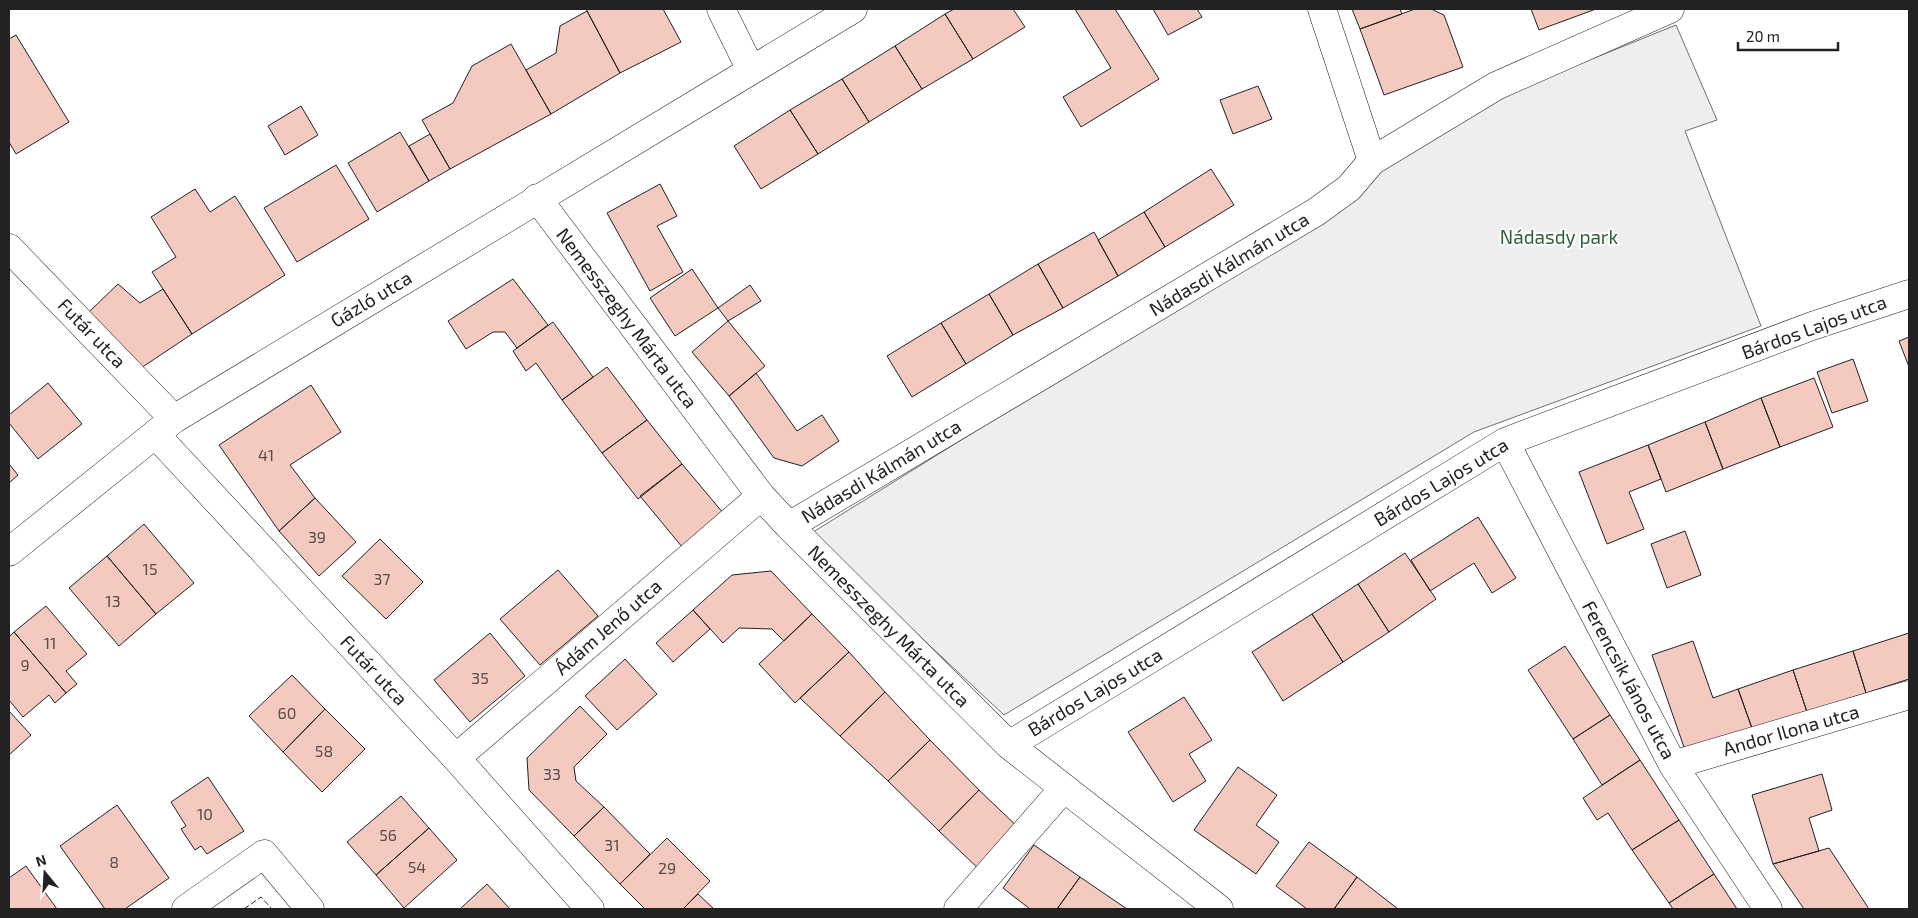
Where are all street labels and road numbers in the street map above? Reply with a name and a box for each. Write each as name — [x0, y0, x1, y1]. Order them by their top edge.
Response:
street label: Nádasdi Kálmán utca — [1145, 207, 1313, 320]
street label: Nemesszeghy Márta utca — [552, 223, 703, 412]
street label: Gázló utca — [326, 265, 415, 332]
street label: Bárdos Lajos utca — [1738, 290, 1889, 363]
street label: Futár utca — [54, 293, 131, 372]
street label: Nádasdi Kálmán utca — [797, 414, 965, 527]
street label: Bárdos Lajos utca — [1369, 432, 1512, 531]
street label: Nemesszeghy Márta utca — [804, 540, 975, 711]
street label: Ádám Jenő utca — [549, 574, 666, 679]
street label: Ferencsik János utca — [1578, 597, 1681, 763]
street label: Futár utca — [336, 630, 413, 710]
street label: Bárdos Lajos utca — [1023, 642, 1166, 741]
street label: Andor Ilona utca — [1720, 699, 1862, 760]

